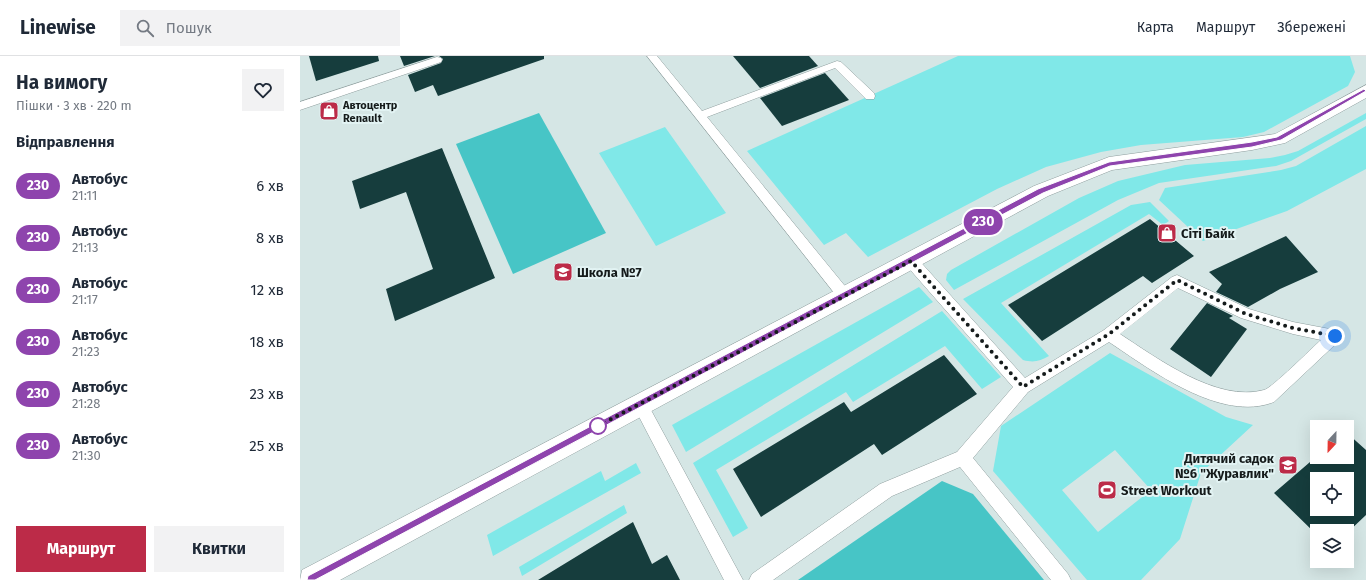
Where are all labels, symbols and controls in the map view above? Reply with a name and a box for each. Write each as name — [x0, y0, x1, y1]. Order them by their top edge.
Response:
search box — [120, 10, 400, 46]
text: Linewise — [20, 16, 96, 39]
icon: search — [134, 17, 156, 39]
text: Пошук — [166, 19, 212, 37]
text: Карта — [1137, 19, 1174, 36]
text: Маршрут — [1196, 19, 1255, 36]
text: Збережені — [1277, 19, 1346, 36]
button: heart — [242, 69, 284, 111]
text: На вимогу — [16, 71, 107, 94]
text: Пішки · 3 хв · 220 m — [16, 98, 132, 113]
place label: Автоцентр Renault — [342, 99, 398, 125]
shop icon: Автоцентр Renault — [318, 100, 340, 122]
text: Відправлення — [16, 133, 115, 151]
text: Автобус — [72, 170, 128, 188]
text: 230 — [27, 177, 49, 194]
text: 6 хв — [256, 177, 284, 195]
text: 21:11 — [72, 188, 97, 203]
line badge: 230 — [960, 209, 1006, 235]
text: 230 — [972, 213, 994, 230]
text: Автобус — [72, 222, 128, 240]
shop icon: Сіті Байк — [1156, 222, 1178, 244]
place label: Сіті Байк — [1181, 226, 1236, 241]
text: 230 — [27, 229, 49, 246]
text: 8 хв — [256, 229, 284, 247]
text: 21:13 — [72, 240, 98, 255]
school or university icon: Школа №7 — [552, 261, 574, 283]
place label: Школа №7 — [577, 265, 642, 280]
text: Автобус — [72, 274, 128, 292]
text: 230 — [27, 281, 49, 298]
text: 12 хв — [250, 281, 284, 299]
text: 21:17 — [72, 292, 98, 307]
text: Автобус — [72, 326, 128, 344]
your location — [1325, 326, 1345, 346]
text: 230 — [27, 333, 49, 350]
text: 18 хв — [250, 333, 284, 351]
text: 21:23 — [72, 344, 100, 359]
text: Автобус — [72, 378, 128, 396]
text: 230 — [27, 385, 49, 402]
text: 23 хв — [249, 385, 284, 403]
text: 21:28 — [72, 396, 100, 411]
unlabelled marker — [589, 417, 607, 435]
north arrow — [1310, 420, 1354, 464]
map controls — [1310, 420, 1354, 568]
text: Автобус — [72, 430, 128, 448]
text: 230 — [27, 437, 49, 454]
text: 25 хв — [249, 437, 284, 455]
text: 21:30 — [72, 448, 101, 463]
place label: Дитячий садок №6 "Журавлик" — [1175, 451, 1275, 481]
school or university icon: Дитячий садок №6 "Журавлик" — [1277, 454, 1299, 476]
button: locate — [1310, 472, 1354, 516]
sports icon: Street Workout — [1096, 479, 1118, 501]
place label: Street Workout — [1121, 483, 1212, 498]
button: layers — [1310, 524, 1354, 568]
button: Маршрут — [16, 526, 146, 572]
button: Квитки — [154, 526, 284, 572]

